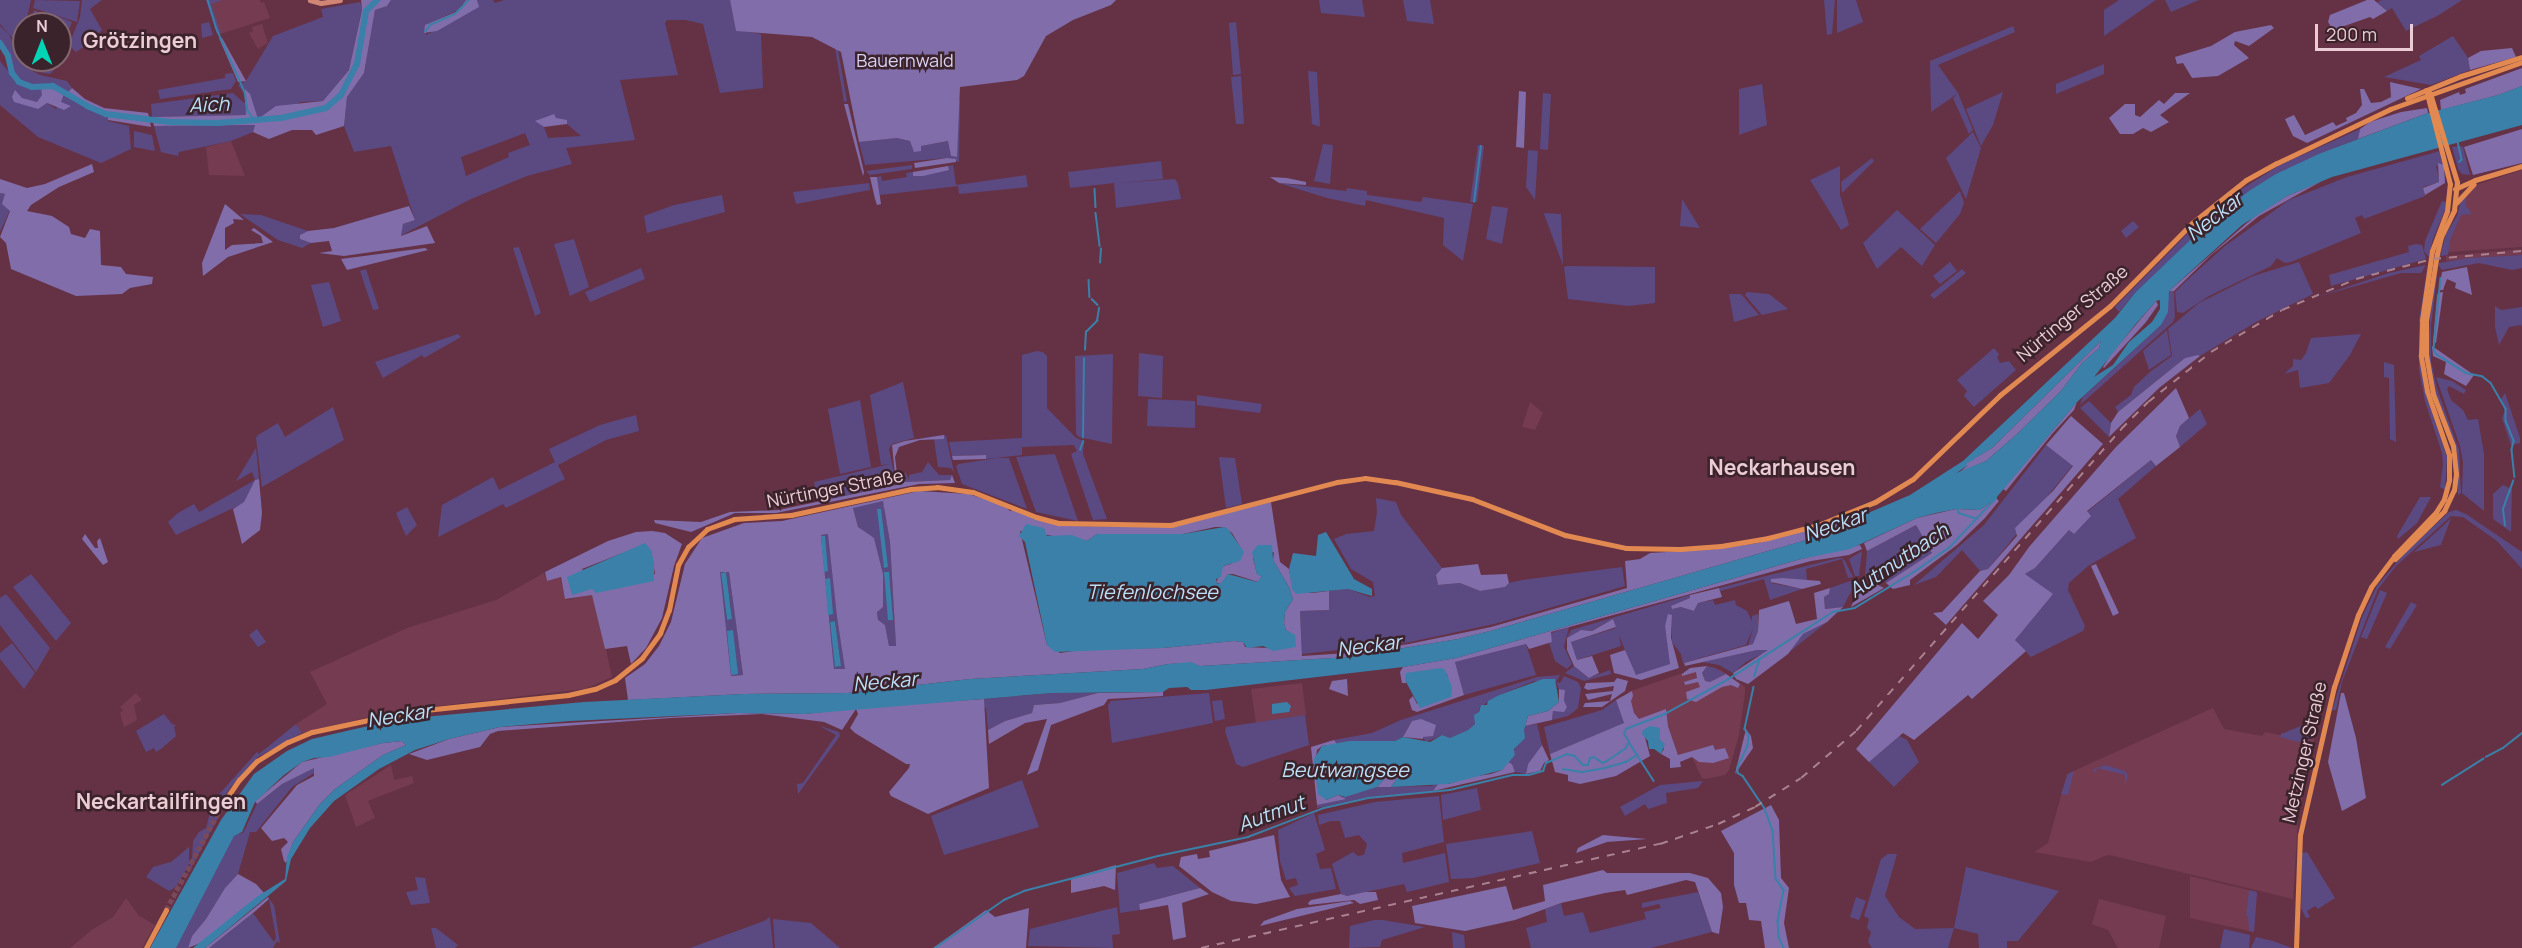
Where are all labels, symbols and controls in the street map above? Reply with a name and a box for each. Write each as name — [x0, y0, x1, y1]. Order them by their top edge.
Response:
north arrow — [12, 12, 72, 72]
scale bar — [2318, 12, 2416, 50]
text: N — [36, 15, 48, 37]
text: 200 m — [2326, 22, 2377, 46]
district label: Grötzingen — [83, 27, 197, 53]
park label: Bauernwald — [856, 49, 954, 71]
water label: Aich — [188, 91, 230, 117]
water label: Neckar — [2181, 187, 2247, 245]
street label: Nürtinger Straße — [2012, 260, 2132, 366]
district label: Neckarhausen — [1709, 454, 1855, 480]
street label: Nürtinger Straße — [765, 464, 905, 512]
water label: Neckar — [1801, 502, 1869, 546]
water label: Autmutbach — [1843, 518, 1953, 602]
water label: Tiefenlochsee — [1086, 579, 1218, 603]
water label: Neckar — [1335, 629, 1403, 661]
water label: Neckar — [852, 666, 918, 696]
street label: Metzinger Straße — [2277, 679, 2331, 825]
water label: Neckar — [365, 698, 433, 732]
water label: Beutwangsee — [1281, 757, 1409, 781]
district label: Neckartailfingen — [76, 788, 246, 814]
water label: Autmut — [1234, 790, 1308, 836]

